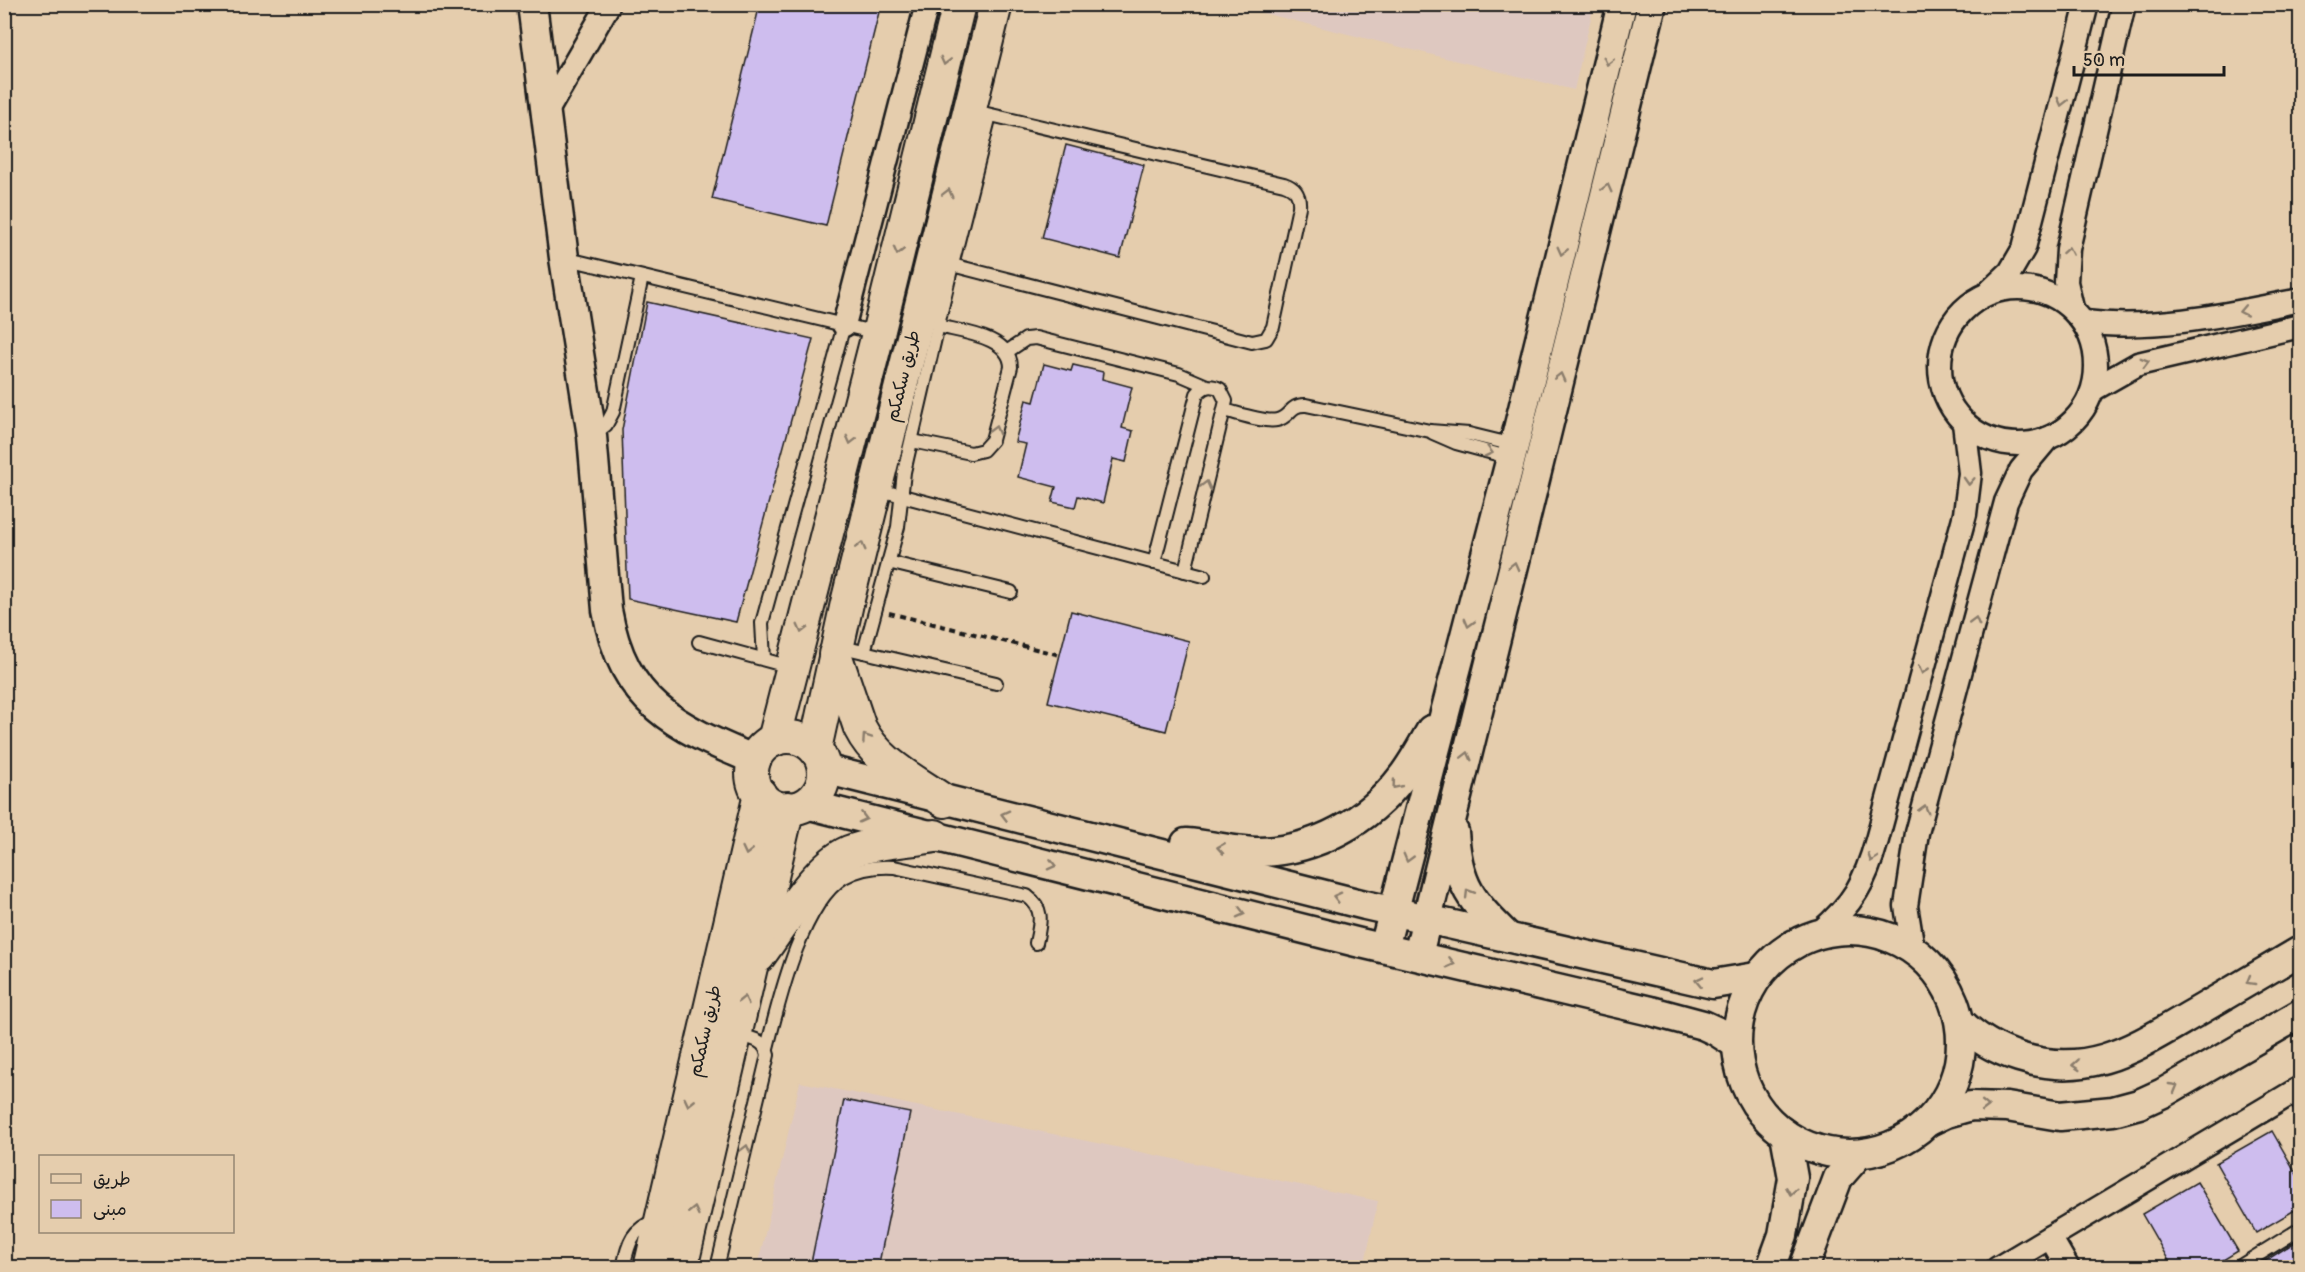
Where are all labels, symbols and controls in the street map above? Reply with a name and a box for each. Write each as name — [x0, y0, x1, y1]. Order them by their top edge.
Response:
scale bar — [2074, 39, 2224, 77]
text: 50 m — [2083, 49, 2125, 72]
one-way arrow — [939, 56, 952, 66]
one-way arrow — [1603, 56, 1616, 66]
one-way arrow — [2057, 97, 2070, 107]
one-way arrow — [1599, 183, 1612, 193]
one-way arrow — [940, 189, 953, 199]
one-way arrow — [893, 246, 906, 256]
one-way arrow — [1556, 246, 1569, 256]
one-way arrow — [2062, 246, 2074, 256]
one-way arrow — [2238, 304, 2248, 317]
street label: طريق سكمكم — [881, 328, 927, 425]
one-way arrow — [2140, 357, 2150, 370]
one-way arrow — [1553, 372, 1566, 382]
one-way arrow — [988, 425, 1000, 436]
one-way arrow — [845, 435, 858, 445]
one-way arrow — [1483, 445, 1494, 457]
one-way arrow — [1963, 476, 1976, 485]
one-way arrow — [1199, 480, 1212, 490]
one-way arrow — [854, 541, 866, 552]
one-way arrow — [1506, 561, 1519, 571]
one-way arrow — [1967, 616, 1980, 626]
one-way arrow — [1463, 618, 1476, 628]
one-way arrow — [797, 624, 810, 634]
one-way arrow — [1918, 664, 1930, 675]
one-way arrow — [863, 734, 874, 745]
one-way arrow — [1459, 751, 1472, 761]
one-way arrow — [1392, 778, 1403, 789]
one-way arrow — [1917, 804, 1929, 815]
one-way arrow — [1000, 810, 1010, 823]
one-way arrow — [857, 811, 867, 823]
one-way arrow — [1216, 843, 1226, 855]
one-way arrow — [741, 846, 754, 856]
one-way arrow — [1866, 852, 1879, 863]
one-way arrow — [1402, 853, 1415, 863]
one-way arrow — [1047, 858, 1057, 871]
one-way arrow — [1465, 889, 1477, 899]
one-way arrow — [1332, 892, 1342, 905]
one-way arrow — [1236, 905, 1246, 918]
one-way arrow — [1446, 956, 1456, 969]
one-way arrow — [2246, 973, 2256, 985]
one-way arrow — [1694, 975, 1704, 988]
street label: طريق سكمكم — [683, 983, 729, 1080]
one-way arrow — [737, 996, 750, 1006]
one-way arrow — [2071, 1058, 2080, 1071]
one-way arrow — [2168, 1083, 2178, 1094]
one-way arrow — [683, 1097, 696, 1107]
one-way arrow — [1981, 1100, 1990, 1112]
one-way arrow — [738, 1145, 751, 1155]
legend — [39, 1155, 234, 1233]
text: طريق — [93, 1168, 131, 1191]
one-way arrow — [1785, 1186, 1798, 1196]
text: مبنى — [93, 1198, 127, 1221]
one-way arrow — [687, 1206, 700, 1216]

